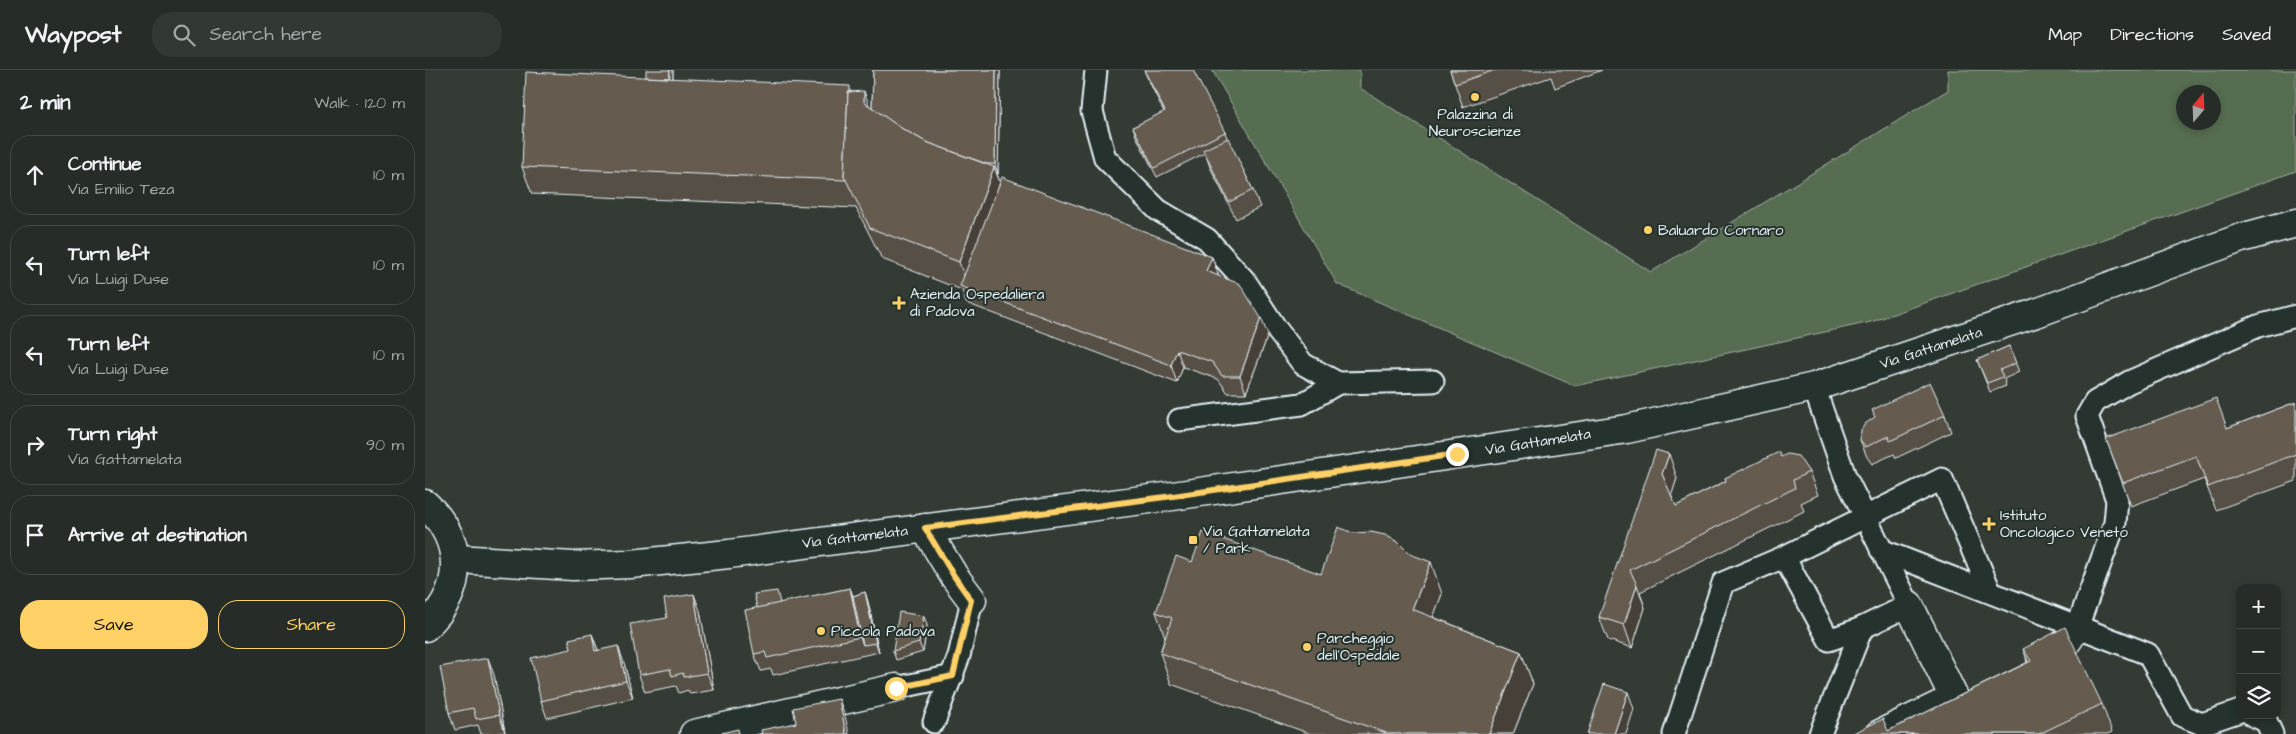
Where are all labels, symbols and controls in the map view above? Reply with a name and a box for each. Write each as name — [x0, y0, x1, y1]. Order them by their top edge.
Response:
search box — [152, 12, 502, 57]
text: Waypost — [25, 18, 122, 52]
icon: search — [170, 21, 198, 49]
text: Search here — [210, 21, 322, 48]
text: Map — [2048, 22, 2082, 47]
text: Directions — [2110, 22, 2194, 47]
text: Saved — [2222, 22, 2271, 47]
north arrow — [2176, 85, 2221, 130]
text: 2 min — [20, 88, 70, 117]
marker: Palazzina di Neuroscienze — [1469, 91, 1481, 103]
text: Walk · 120 m — [314, 92, 405, 114]
place label: Palazzina di Neuroscienze — [1429, 104, 1521, 142]
text: Continue — [68, 151, 142, 178]
icon: ahead — [21, 161, 49, 189]
text: 10 m — [373, 164, 404, 186]
text: Via Emilio Teza — [68, 178, 174, 200]
place label: Baluardo Cornaro — [1658, 220, 1784, 241]
marker: Baluardo Cornaro — [1642, 224, 1654, 236]
text: Turn left — [68, 241, 149, 268]
icon: left — [21, 251, 49, 279]
text: 10 m — [373, 254, 404, 276]
text: Via Luigi Duse — [68, 268, 169, 290]
place label: Azienda Ospedaliera di Padova — [910, 284, 1045, 322]
marker: Azienda Ospedaliera di Padova — [892, 296, 906, 310]
street label: Via Gattamelata — [1877, 321, 1985, 374]
text: Turn left — [68, 331, 149, 358]
icon: left — [21, 341, 49, 369]
text: 10 m — [373, 344, 404, 366]
text: Via Luigi Duse — [68, 358, 169, 380]
text: Turn right — [68, 421, 157, 448]
street label: Via Gattamelata — [1484, 423, 1593, 461]
icon: right — [21, 431, 49, 459]
text: 90 m — [366, 434, 404, 456]
route end — [1446, 443, 1469, 466]
text: Via Gattamelata — [68, 448, 182, 470]
place label: Istituto Oncologico Veneto — [2000, 505, 2128, 544]
marker: Istituto Oncologico Veneto — [1982, 517, 1996, 531]
street label: Via Gattamelata — [801, 520, 910, 554]
icon: arrive — [21, 521, 49, 549]
place label: Via Gattamelata / Park — [1203, 521, 1310, 559]
text: Arrive at destination — [68, 522, 247, 549]
marker: Via Gattamelata / Park — [1187, 534, 1199, 546]
map controls — [2236, 584, 2281, 719]
button: + — [2236, 584, 2281, 629]
button: Save — [20, 600, 208, 649]
button: Share — [218, 600, 405, 649]
place label: Piccola Padova — [831, 621, 935, 642]
marker: Piccola Padova — [815, 625, 827, 637]
place label: Parcheggio dell'Ospedale — [1317, 628, 1400, 666]
button: − — [2236, 629, 2281, 674]
marker: Parcheggio dell'Ospedale — [1301, 641, 1313, 653]
button: layers — [2236, 674, 2281, 719]
route start — [885, 677, 908, 700]

